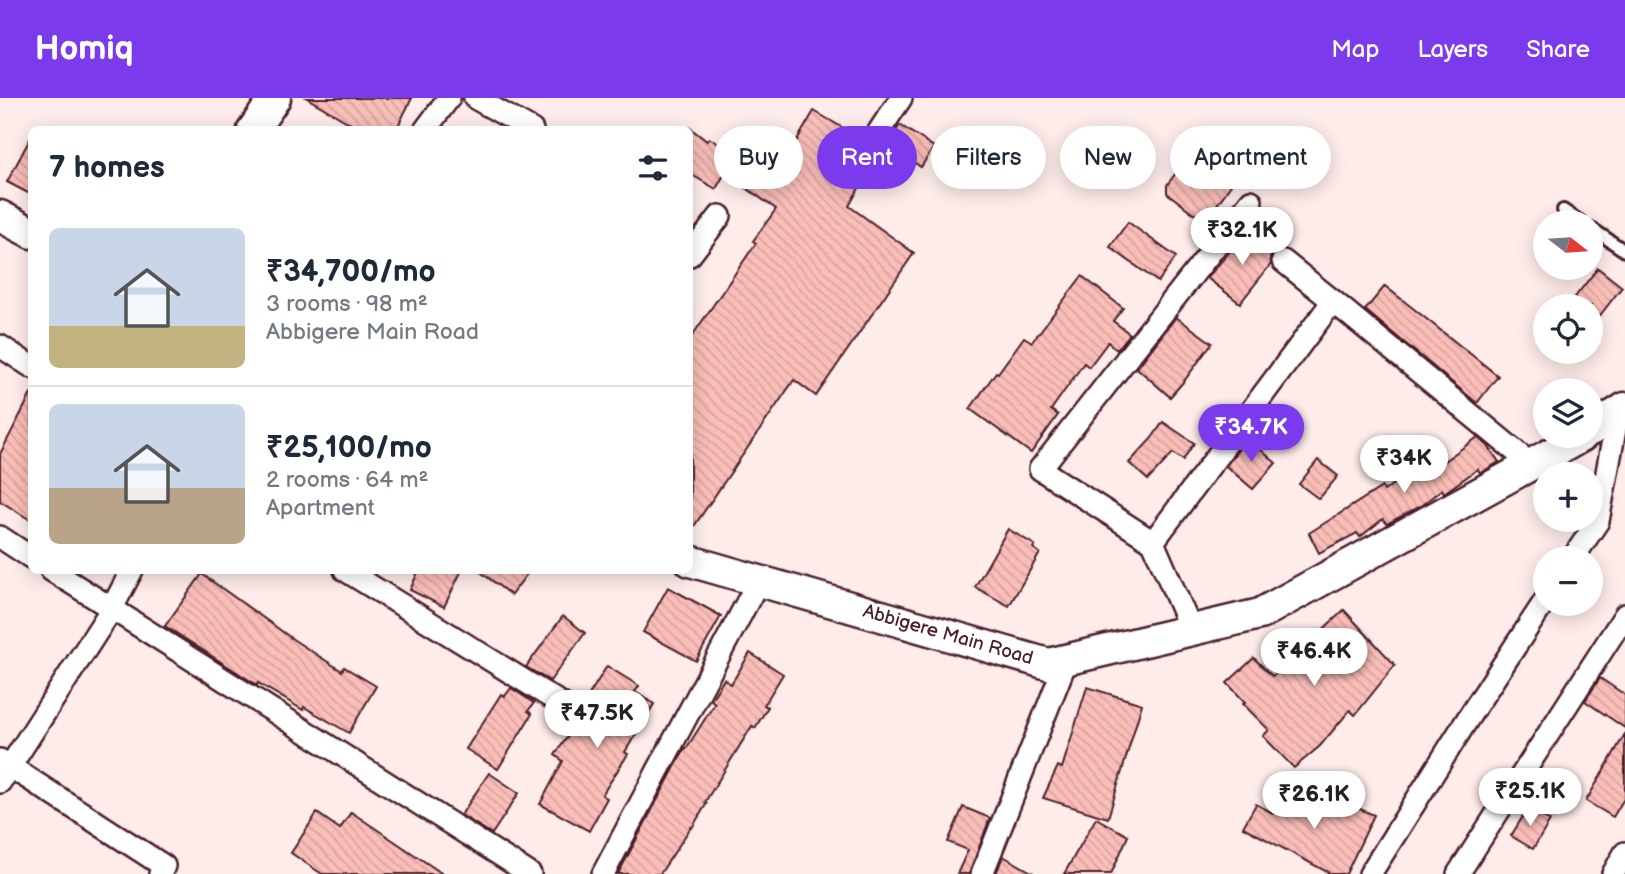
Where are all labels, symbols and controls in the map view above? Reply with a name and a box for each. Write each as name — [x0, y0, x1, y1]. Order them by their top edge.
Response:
text: Homiq — [35, 29, 133, 69]
text: Map — [1331, 35, 1379, 64]
text: Layers — [1417, 35, 1488, 64]
text: Share — [1526, 35, 1590, 64]
chip: Buy — [714, 126, 803, 189]
chip: Rent — [817, 126, 917, 189]
chip: Filters — [931, 126, 1046, 189]
chip: New — [1060, 126, 1156, 189]
chip: Apartment — [1170, 126, 1331, 189]
icon: filters — [634, 149, 672, 187]
text: 7 homes — [49, 150, 165, 186]
pin: ₹32.1K — [1185, 208, 1299, 267]
north arrow — [1533, 210, 1603, 280]
map controls — [1533, 210, 1603, 616]
text: ₹32.1K — [1207, 216, 1277, 244]
text: ₹34,700/mo — [266, 254, 436, 290]
icon: home — [105, 256, 189, 340]
text: 3 rooms · 98 m² — [266, 290, 428, 318]
button: locate — [1533, 294, 1603, 364]
text: Abbigere Main Road — [266, 318, 479, 346]
button: layers — [1533, 378, 1603, 448]
pin: ₹34.7K — [1194, 404, 1308, 464]
text: ₹34.7K — [1214, 413, 1288, 441]
text: ₹25,100/mo — [266, 430, 432, 466]
icon: home — [105, 432, 189, 516]
pin: ₹34K — [1363, 436, 1445, 495]
text: ₹34K — [1376, 444, 1432, 472]
button: + — [1533, 462, 1603, 532]
text: 2 rooms · 64 m² — [266, 466, 428, 494]
text: Apartment — [266, 494, 375, 522]
button: − — [1533, 546, 1603, 616]
street label: Abbigere Main Road — [860, 600, 1036, 670]
pin: ₹46.4K — [1257, 628, 1371, 688]
text: ₹46.4K — [1277, 637, 1351, 665]
pin: ₹47.5K — [540, 690, 654, 750]
text: ₹47.5K — [560, 699, 634, 727]
pin: ₹25.1K — [1473, 768, 1587, 828]
pin: ₹26.1K — [1257, 772, 1371, 831]
text: ₹25.1K — [1495, 777, 1565, 805]
text: ₹26.1K — [1278, 780, 1350, 808]

